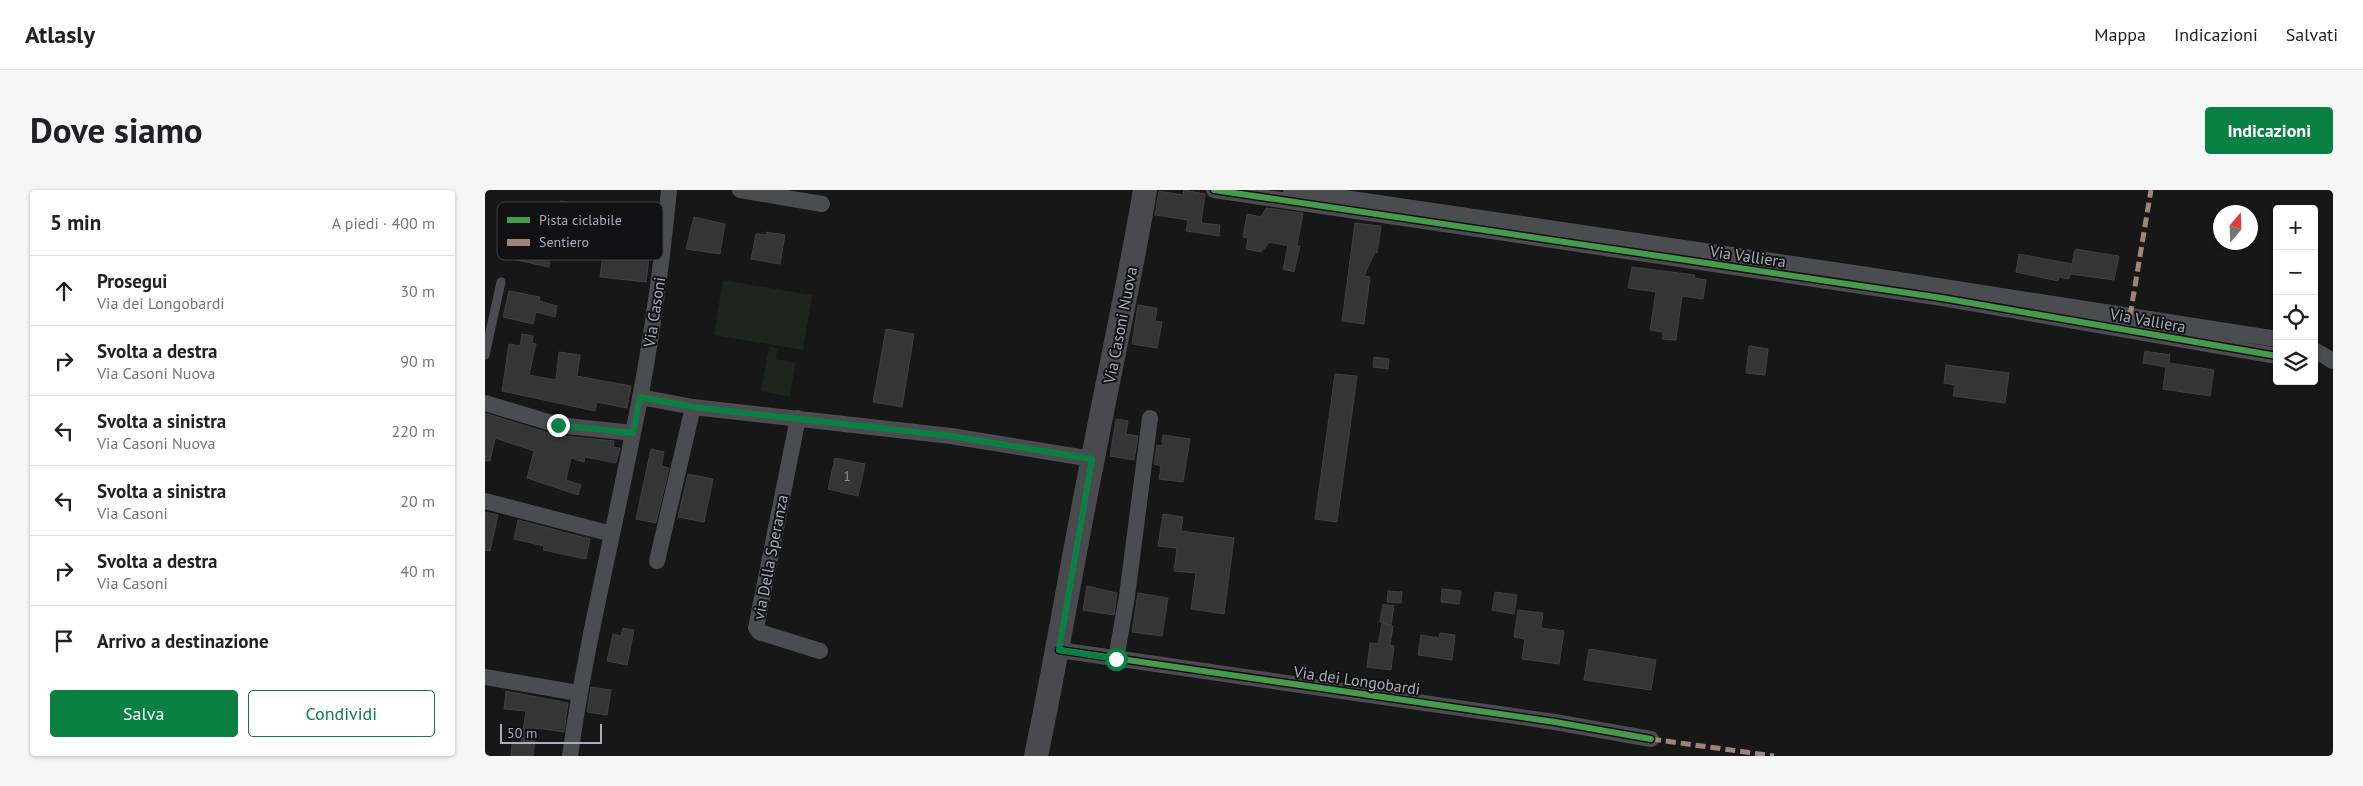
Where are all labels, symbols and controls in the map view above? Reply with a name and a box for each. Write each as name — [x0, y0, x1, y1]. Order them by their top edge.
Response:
text: Atlasly — [25, 19, 95, 50]
text: Mappa — [2094, 23, 2146, 46]
text: Indicazioni — [2174, 23, 2258, 46]
text: Salvati — [2286, 23, 2338, 46]
text: Dove siamo — [30, 107, 203, 153]
button: Indicazioni — [2205, 107, 2333, 154]
legend — [497, 202, 663, 260]
north arrow — [2213, 205, 2258, 250]
map controls — [2273, 205, 2318, 385]
button: + — [2273, 205, 2318, 250]
text: 5 min — [50, 209, 101, 236]
text: Pista ciclabile — [539, 211, 622, 229]
text: A piedi · 400 m — [332, 213, 435, 233]
text: Sentiero — [539, 233, 589, 251]
street label: Via Valliera — [1708, 241, 1787, 271]
button: − — [2273, 250, 2318, 295]
street label: Via Casoni Nuova — [1099, 265, 1141, 386]
text: Prosegui — [97, 269, 167, 293]
street label: Via Casoni — [638, 275, 669, 349]
icon: ahead — [50, 277, 78, 305]
text: 30 m — [400, 281, 435, 301]
text: Via dei Longobardi — [97, 293, 225, 313]
button: locate — [2273, 295, 2318, 340]
street label: Via Valliera — [2108, 303, 2187, 336]
text: Svolta a destra — [97, 339, 218, 363]
button: layers — [2273, 340, 2318, 385]
icon: right — [50, 347, 78, 375]
text: 90 m — [400, 351, 435, 371]
text: Via Casoni Nuova — [97, 363, 215, 383]
text: Svolta a sinistra — [97, 409, 226, 433]
route end — [547, 414, 570, 437]
icon: left — [50, 417, 78, 445]
text: 220 m — [392, 421, 435, 441]
text: Via Casoni Nuova — [97, 433, 215, 453]
house number: 1 — [843, 467, 851, 485]
text: Svolta a sinistra — [97, 479, 226, 503]
icon: left — [50, 487, 78, 515]
text: 20 m — [400, 491, 435, 511]
street label: via Della Speranza — [748, 493, 792, 621]
text: Via Casoni — [97, 503, 168, 523]
text: Svolta a destra — [97, 549, 218, 573]
icon: right — [50, 557, 78, 585]
text: 40 m — [400, 561, 435, 581]
text: Via Casoni — [97, 573, 168, 593]
icon: arrive — [50, 627, 78, 655]
text: Arrivo a destinazione — [97, 629, 269, 653]
route start — [1105, 648, 1128, 671]
street label: Via dei Longobardi — [1291, 661, 1422, 699]
button: Salva — [50, 690, 238, 737]
button: Condividi — [248, 690, 435, 737]
scale bar — [500, 721, 603, 744]
text: 50 m — [507, 724, 537, 742]

